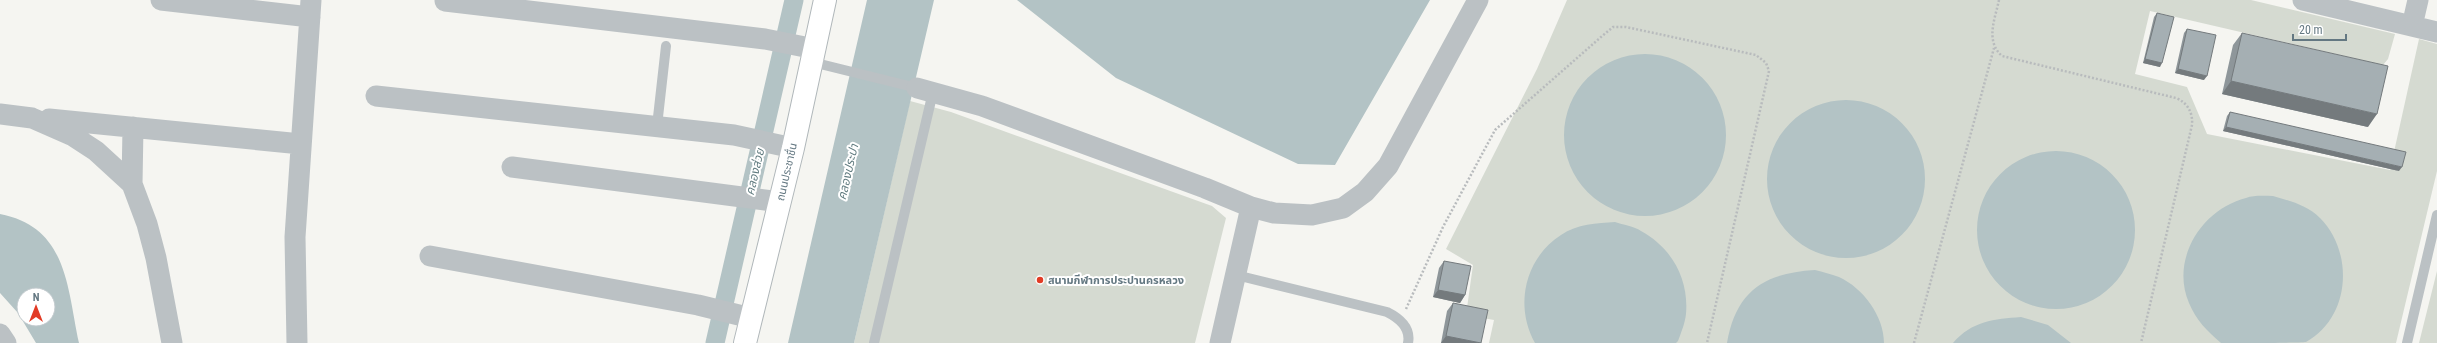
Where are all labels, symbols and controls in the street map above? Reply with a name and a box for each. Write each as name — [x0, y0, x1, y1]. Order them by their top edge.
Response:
scale bar — [2293, 16, 2346, 42]
text: 20 m — [2299, 23, 2323, 37]
street label: ถนนประชาชื่น — [772, 141, 800, 202]
water label: คลองประปา — [835, 142, 861, 201]
water label: คลองส่วย — [743, 146, 767, 197]
place label: สนามกีฬาการประปานครหลวง — [1048, 274, 1184, 287]
marker: สนามกีฬาการประปานครหลวง — [1035, 275, 1045, 285]
north arrow — [16, 287, 56, 327]
text: N — [33, 291, 40, 304]

